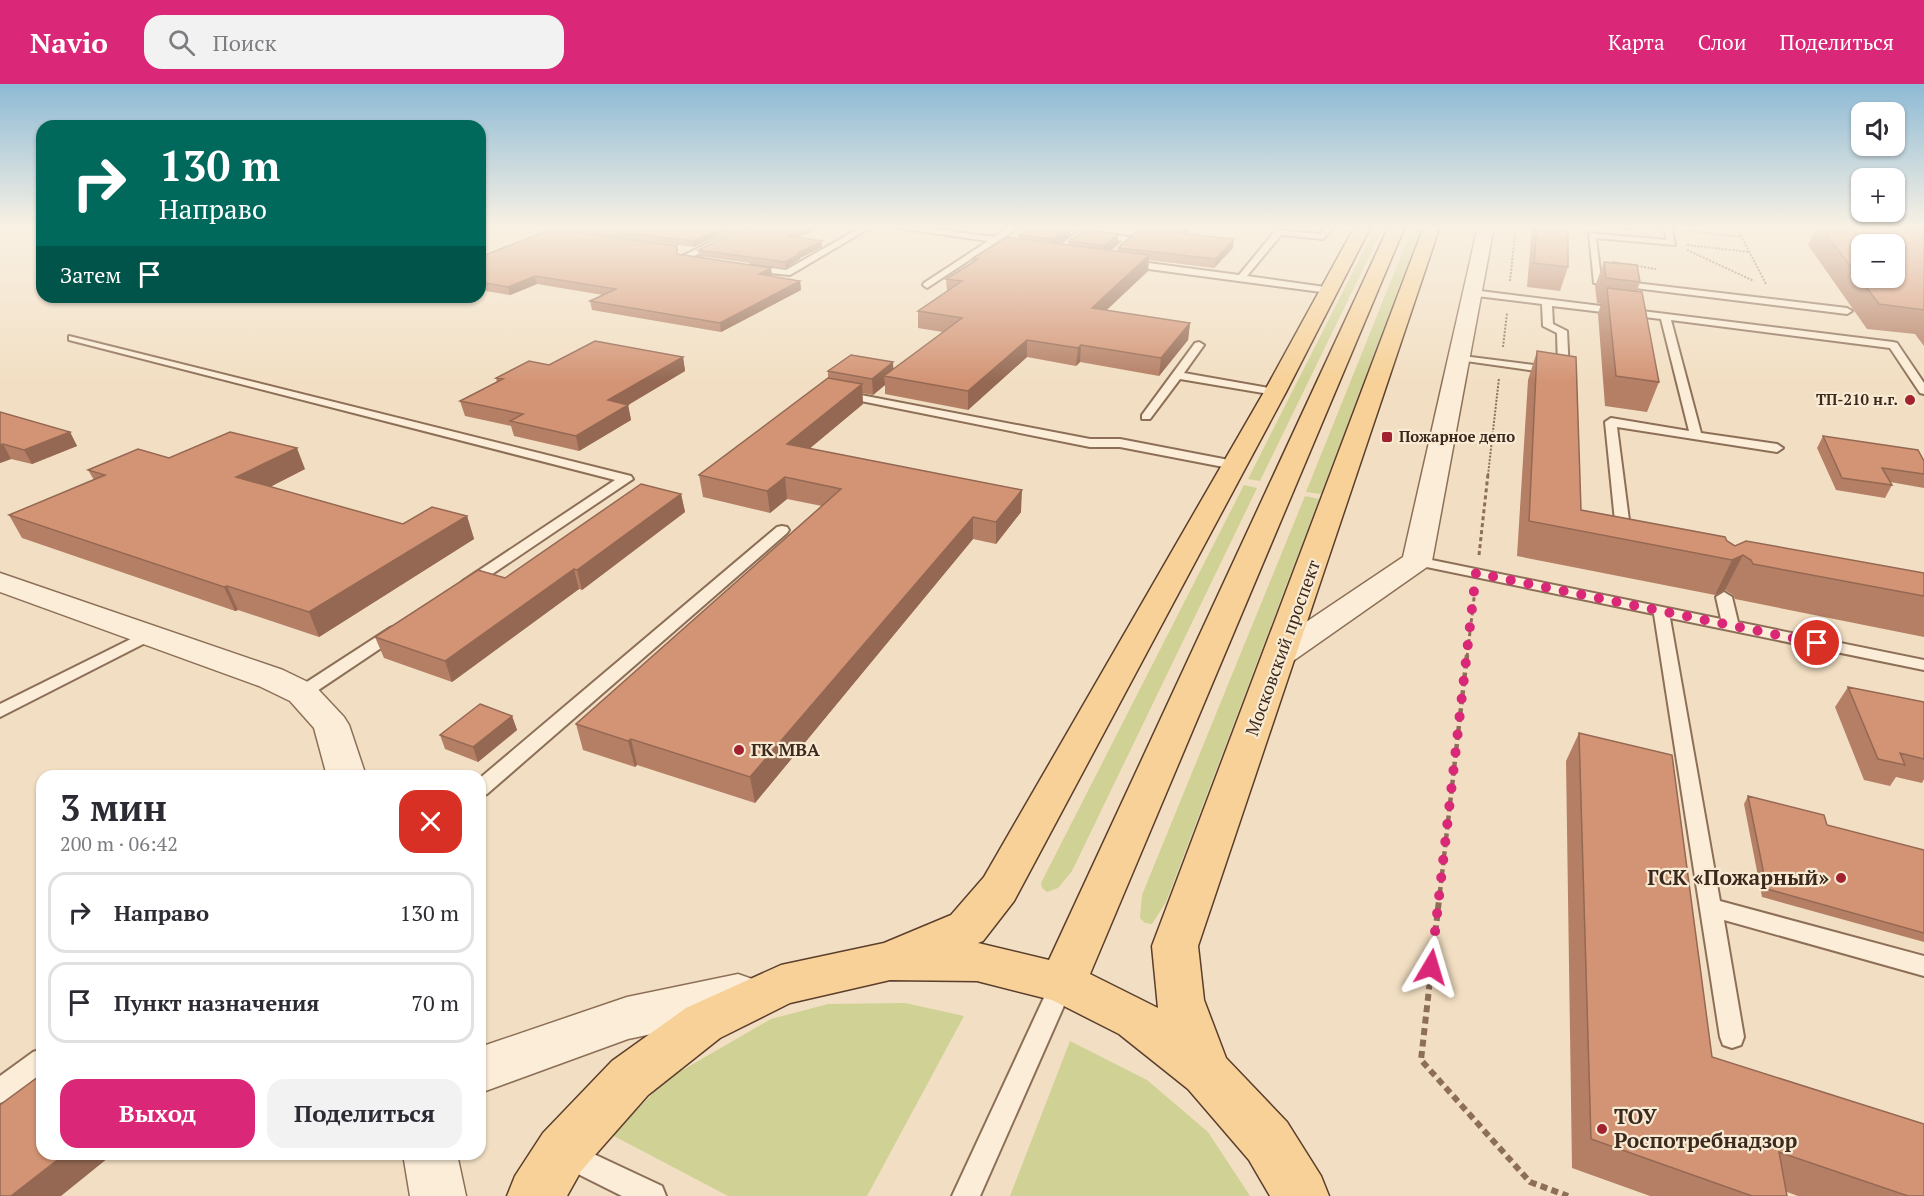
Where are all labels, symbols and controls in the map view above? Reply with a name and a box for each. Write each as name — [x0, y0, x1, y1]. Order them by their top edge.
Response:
search box — [144, 15, 564, 69]
text: Navio — [30, 24, 108, 61]
icon: search — [165, 26, 198, 59]
text: Поиск — [213, 28, 276, 57]
text: Карта — [1608, 28, 1665, 56]
text: Слои — [1698, 28, 1747, 56]
text: Поделиться — [1780, 28, 1894, 56]
map controls — [1851, 102, 1905, 288]
button: sound — [1851, 102, 1905, 156]
text: 130 m — [159, 137, 280, 193]
icon: right — [60, 144, 138, 222]
button: + — [1851, 168, 1905, 222]
text: Направо — [159, 191, 267, 227]
button: − — [1851, 234, 1905, 288]
icon: arrive — [133, 258, 166, 291]
text: Затем — [60, 260, 121, 289]
place label: ТП-210 н.г. — [1816, 389, 1898, 409]
marker: ТП-210 н.г. — [1903, 393, 1917, 407]
place label: Пожарное депо — [1399, 426, 1515, 446]
marker: Пожарное депо — [1380, 430, 1394, 444]
street label: Московский проспект — [1239, 556, 1325, 739]
pin — [1791, 617, 1842, 668]
icon: arrive — [1800, 626, 1833, 659]
place label: ГК МВА — [751, 737, 821, 761]
marker: ГК МВА — [732, 743, 746, 757]
text: 3 мин — [60, 784, 167, 831]
button: close — [399, 790, 462, 853]
text: 200 m · 06:42 — [60, 830, 178, 857]
place label: ГСК «Пожарный» — [1647, 863, 1829, 891]
marker: ГСК «Пожарный» — [1834, 871, 1848, 885]
icon: right — [63, 896, 96, 929]
text: Направо — [114, 898, 209, 927]
text: 130 m — [399, 898, 459, 927]
position arrow — [1399, 935, 1463, 999]
icon: arrive — [63, 986, 96, 1019]
text: Пункт назначения — [114, 988, 319, 1017]
text: 70 m — [411, 988, 459, 1017]
button: Выход — [60, 1079, 255, 1148]
button: Поделиться — [267, 1079, 462, 1148]
place label: ТОУ Роспотребнадзор — [1614, 1102, 1798, 1154]
marker: ТОУ Роспотребнадзор — [1595, 1122, 1609, 1136]

